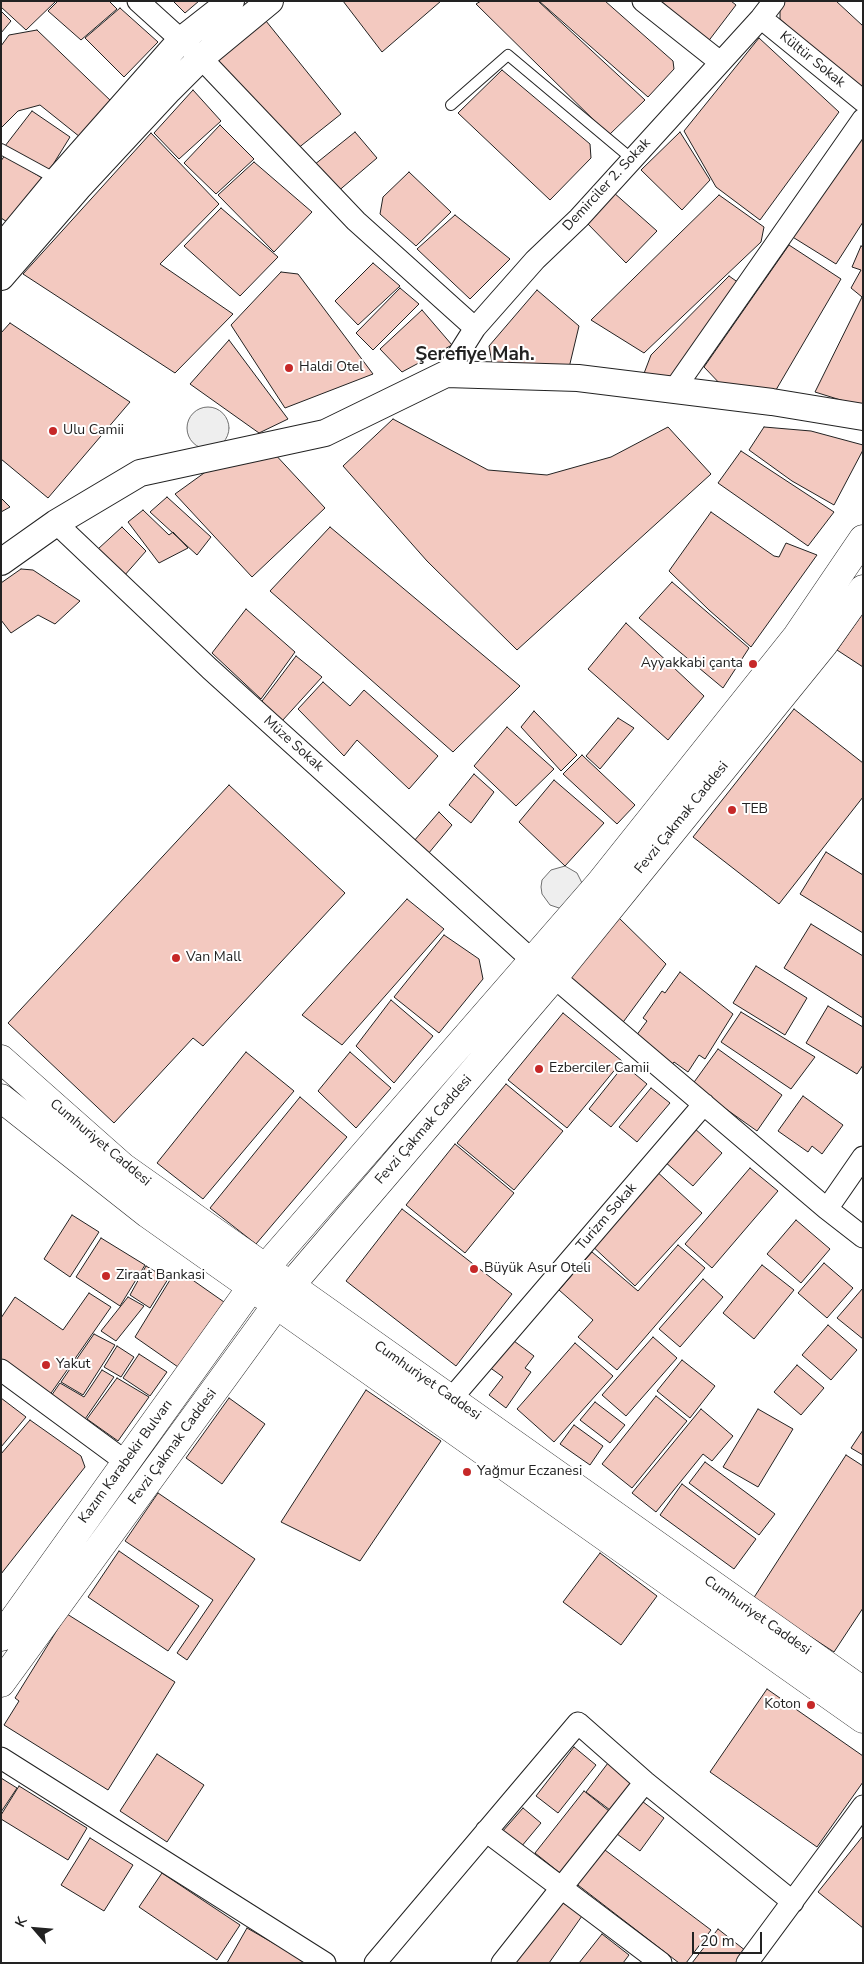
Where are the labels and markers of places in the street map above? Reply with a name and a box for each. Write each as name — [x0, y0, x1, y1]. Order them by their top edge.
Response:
place label: Haldi Otel — [299, 360, 363, 376]
marker: Haldi Otel — [283, 362, 295, 374]
place label: Ulu Camii — [63, 423, 124, 439]
marker: Ulu Camii — [47, 425, 59, 437]
place label: Ayyakkabi çanta — [641, 656, 743, 672]
marker: Ayyakkabi çanta — [747, 658, 759, 670]
place label: TEB — [742, 802, 768, 818]
marker: TEB — [726, 804, 738, 816]
place label: Van Mall — [186, 950, 241, 966]
marker: Van Mall — [170, 952, 182, 964]
place label: Ezberciler Camii — [549, 1061, 649, 1077]
marker: Ezberciler Camii — [533, 1063, 545, 1075]
place label: Büyük Asur Oteli — [484, 1261, 591, 1277]
marker: Büyük Asur Oteli — [468, 1263, 480, 1275]
place label: Ziraat Bankasi — [116, 1268, 205, 1284]
marker: Ziraat Bankasi — [100, 1270, 112, 1282]
place label: Yakut — [56, 1357, 90, 1373]
marker: Yakut — [40, 1359, 52, 1371]
place label: Yağmur Eczanesi — [477, 1464, 582, 1480]
marker: Yağmur Eczanesi — [461, 1466, 473, 1478]
place label: Koton — [764, 1697, 801, 1713]
marker: Koton — [805, 1699, 817, 1711]

